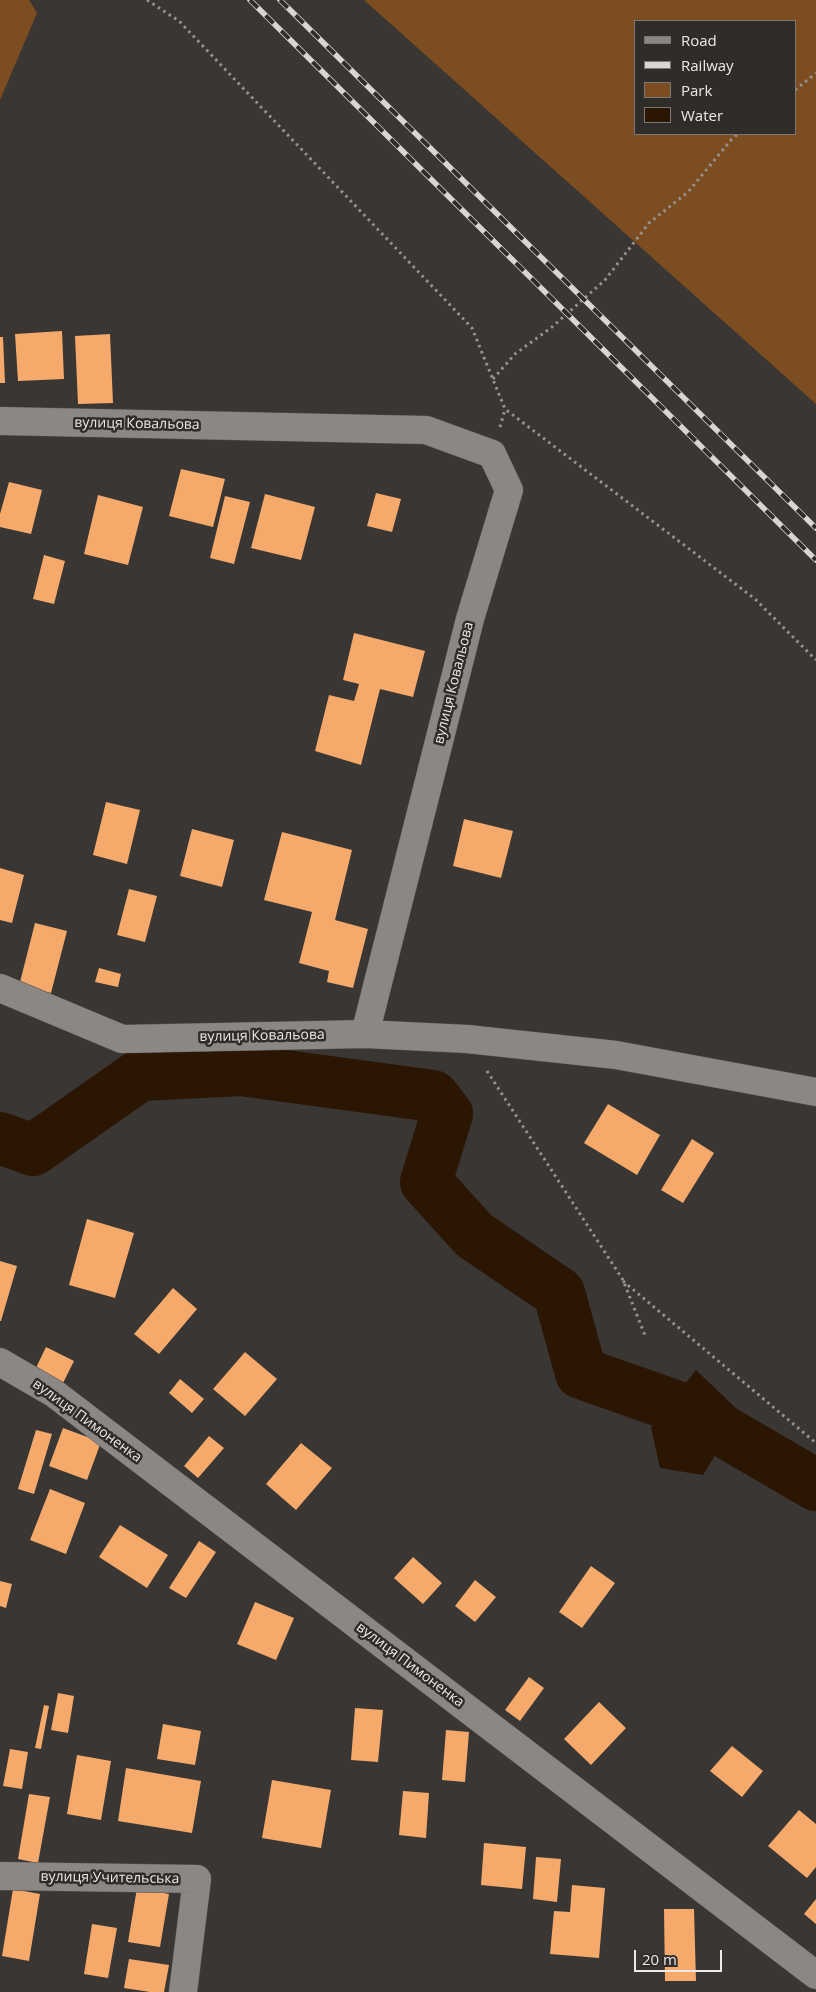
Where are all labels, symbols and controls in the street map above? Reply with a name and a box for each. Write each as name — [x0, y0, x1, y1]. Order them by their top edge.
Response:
legend — [634, 20, 796, 135]
text: Road — [681, 30, 717, 50]
text: Railway — [681, 55, 734, 75]
text: Park — [681, 80, 712, 100]
text: Water — [681, 105, 723, 125]
street label: вулиця Ковальова — [74, 415, 200, 433]
street label: вулиця Ковальова — [431, 620, 477, 746]
street label: вулиця Ковальова — [199, 1027, 325, 1045]
street label: вулиця Пимоненка — [29, 1376, 145, 1466]
street label: вулиця Пимоненка — [353, 1619, 467, 1711]
street label: вулиця Учительська — [40, 1868, 180, 1888]
scale bar — [636, 1940, 724, 1972]
text: 20 m — [642, 1949, 677, 1969]

